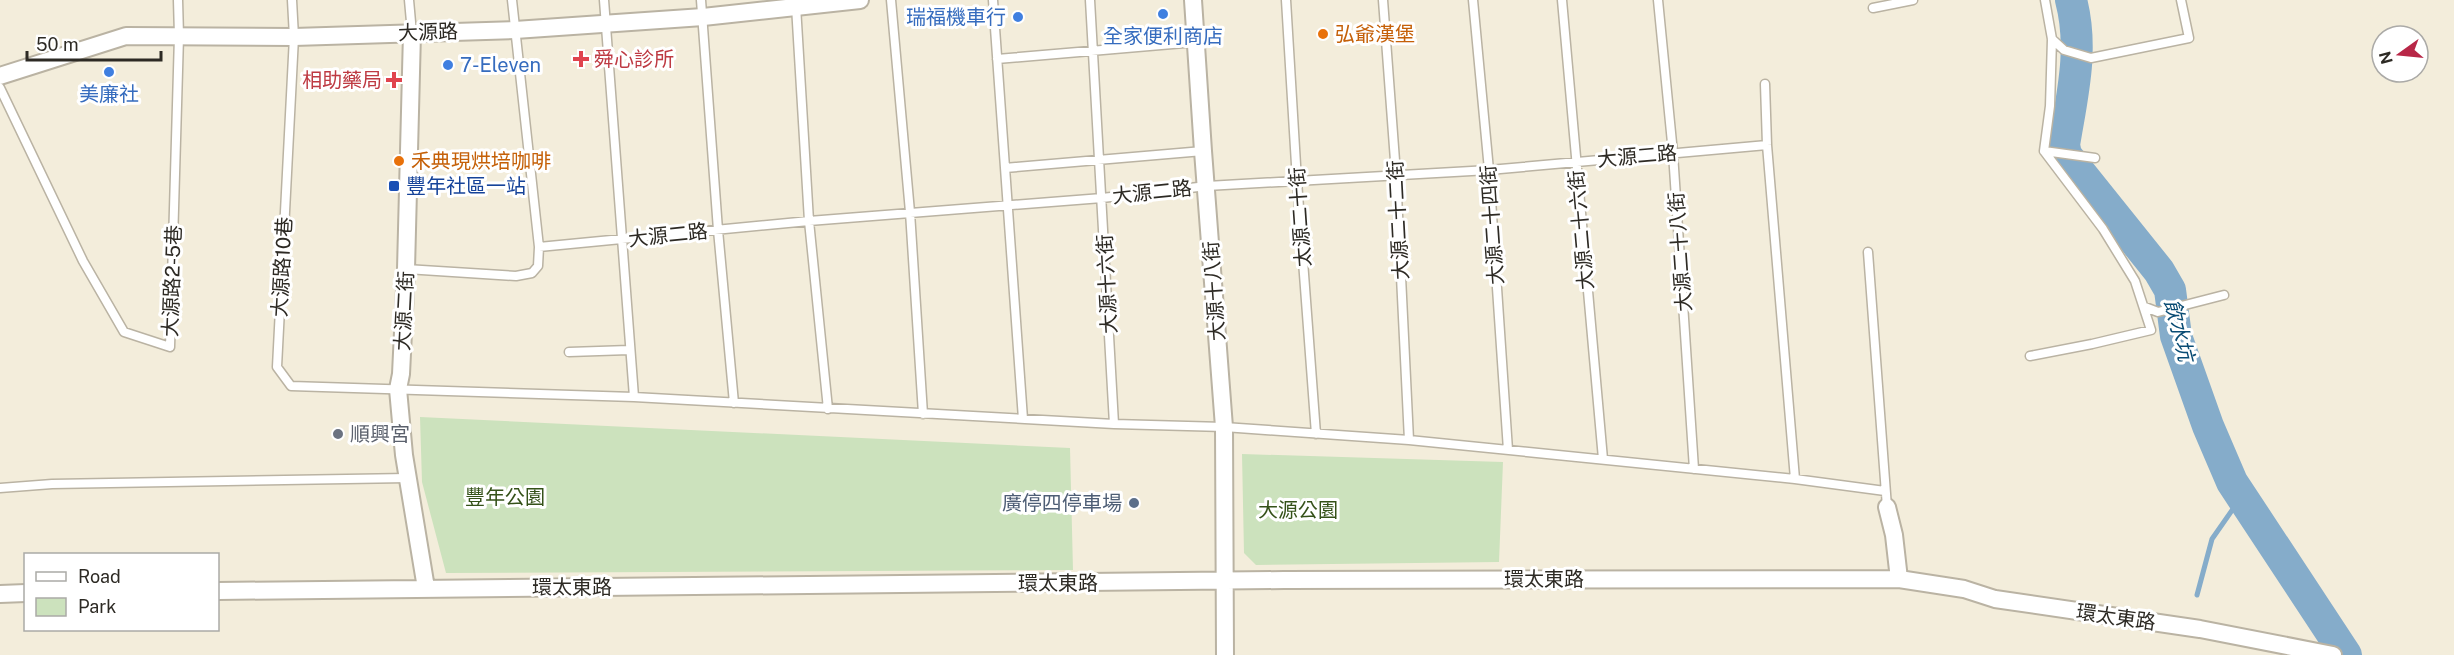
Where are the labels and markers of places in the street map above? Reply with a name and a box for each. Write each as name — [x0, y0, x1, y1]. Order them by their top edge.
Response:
place label: 瑞福機車行 — [906, 5, 1006, 29]
marker: 全家便利商店 — [1156, 7, 1170, 21]
marker: 瑞福機車行 — [1011, 10, 1025, 24]
place label: 弘爺漢堡 — [1335, 22, 1415, 46]
place label: 全家便利商店 — [1103, 24, 1223, 48]
marker: 弘爺漢堡 — [1316, 27, 1330, 41]
place label: 舜心診所 — [594, 47, 674, 71]
marker: 舜心診所 — [572, 50, 590, 68]
place label: 7-Eleven — [460, 53, 541, 77]
marker: 7-Eleven — [441, 58, 455, 72]
marker: 美廉社 — [102, 65, 116, 79]
place label: 相助藥局 — [302, 68, 382, 92]
marker: 相助藥局 — [387, 73, 401, 87]
place label: 美廉社 — [79, 82, 139, 106]
place label: 禾典現烘培咖啡 — [411, 149, 551, 173]
marker: 禾典現烘培咖啡 — [392, 154, 406, 168]
place label: 豐年社區一站 — [406, 174, 526, 198]
marker: 豐年社區一站 — [387, 179, 401, 193]
place label: 順興宮 — [350, 422, 410, 446]
marker: 順興宮 — [331, 427, 345, 441]
place label: 廣停四停車場 — [1002, 491, 1122, 515]
marker: 廣停四停車場 — [1127, 496, 1141, 510]

